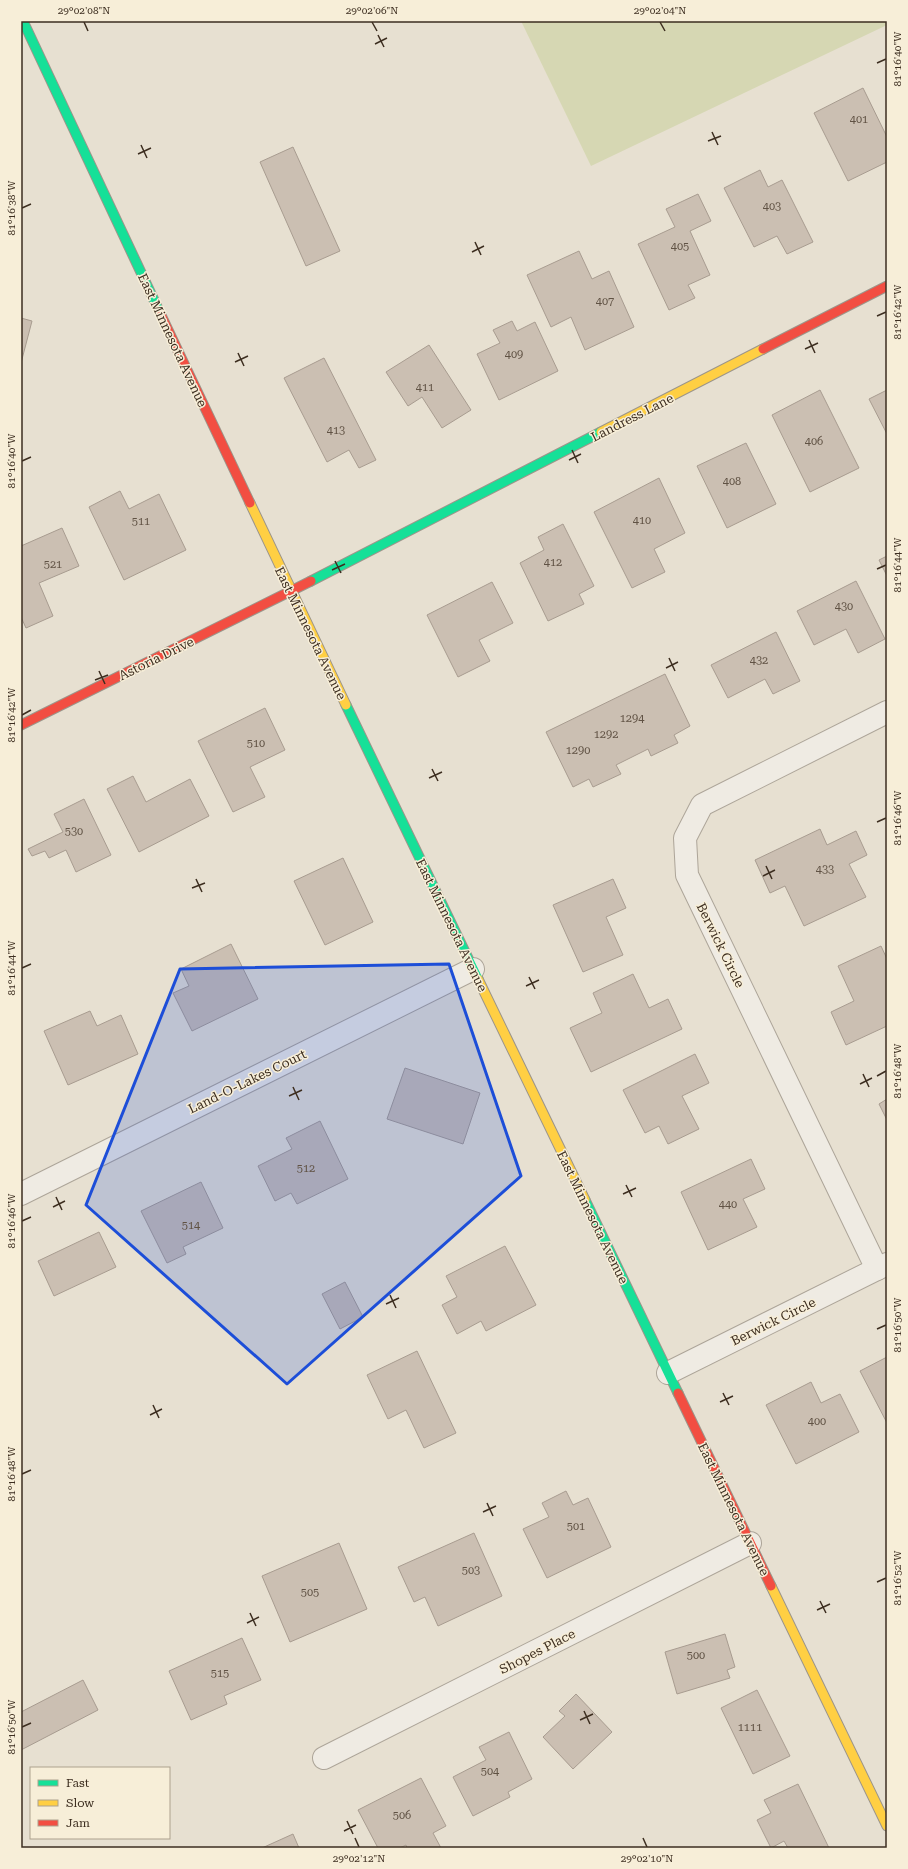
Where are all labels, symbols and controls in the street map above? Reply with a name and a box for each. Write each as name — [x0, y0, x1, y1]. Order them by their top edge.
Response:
text: 29°02'08"N — [58, 5, 110, 16]
text: 29°02'06"N — [346, 5, 398, 16]
text: 29°02'04"N — [634, 5, 686, 16]
text: 81°16'40"W — [892, 31, 903, 86]
house number: 401 — [850, 113, 868, 126]
text: 81°16'38"W — [6, 180, 17, 235]
house number: 403 — [763, 200, 781, 213]
house number: 405 — [671, 240, 689, 253]
street label: East Minnesota Avenue — [135, 271, 210, 410]
text: 81°16'42"W — [892, 284, 903, 339]
house number: 407 — [596, 295, 614, 308]
house number: 409 — [505, 348, 523, 361]
house number: 411 — [416, 381, 434, 394]
street label: Landress Lane — [588, 390, 676, 445]
house number: 413 — [327, 424, 345, 437]
text: 81°16'40"W — [6, 433, 17, 488]
house number: 406 — [805, 435, 823, 448]
house number: 408 — [723, 475, 741, 488]
house number: 410 — [633, 514, 651, 527]
house number: 511 — [132, 515, 150, 528]
text: 81°16'44"W — [892, 537, 903, 592]
house number: 412 — [544, 556, 562, 569]
house number: 521 — [44, 558, 62, 571]
street label: East Minnesota Avenue — [272, 564, 349, 702]
house number: 430 — [835, 600, 853, 613]
street label: Astoria Drive — [116, 634, 196, 683]
house number: 432 — [750, 654, 768, 667]
text: 81°16'42"W — [6, 687, 17, 742]
house number: 1294 — [620, 712, 645, 725]
house number: 1292 — [594, 728, 618, 741]
house number: 510 — [247, 737, 265, 750]
house number: 1290 — [566, 744, 590, 757]
text: 81°16'46"W — [892, 790, 903, 845]
house number: 530 — [65, 825, 83, 838]
street label: East Minnesota Avenue — [413, 856, 490, 994]
house number: 433 — [816, 863, 834, 876]
street label: Berwick Circle — [694, 900, 748, 990]
text: 81°16'44"W — [6, 940, 17, 995]
text: 81°16'48"W — [892, 1043, 903, 1098]
street label: Land-O-Lakes Court — [186, 1046, 309, 1117]
street label: East Minnesota Avenue — [554, 1148, 631, 1286]
house number: 512 — [297, 1162, 315, 1175]
text: 81°16'46"W — [6, 1193, 17, 1248]
house number: 440 — [719, 1198, 737, 1211]
house number: 514 — [182, 1219, 201, 1232]
street label: Berwick Circle — [728, 1294, 818, 1348]
text: 81°16'50"W — [892, 1297, 903, 1352]
house number: 400 — [808, 1415, 826, 1428]
street label: East Minnesota Avenue — [695, 1440, 772, 1578]
text: 81°16'48"W — [6, 1446, 17, 1501]
house number: 501 — [567, 1520, 585, 1533]
text: 81°16'52"W — [892, 1550, 903, 1605]
house number: 503 — [462, 1564, 480, 1577]
house number: 505 — [301, 1586, 319, 1599]
street label: Shopes Place — [497, 1626, 578, 1677]
house number: 500 — [687, 1649, 705, 1662]
house number: 515 — [211, 1667, 229, 1680]
text: 81°16'50"W — [6, 1699, 17, 1754]
house number: 1111 — [738, 1721, 762, 1734]
house number: 504 — [481, 1765, 500, 1778]
legend — [30, 1767, 170, 1839]
text: Fast — [66, 1776, 90, 1790]
text: Slow — [66, 1796, 94, 1810]
house number: 506 — [393, 1809, 411, 1822]
text: Jam — [66, 1816, 90, 1830]
text: 29°02'12"N — [333, 1853, 385, 1864]
text: 29°02'10"N — [621, 1853, 673, 1864]

